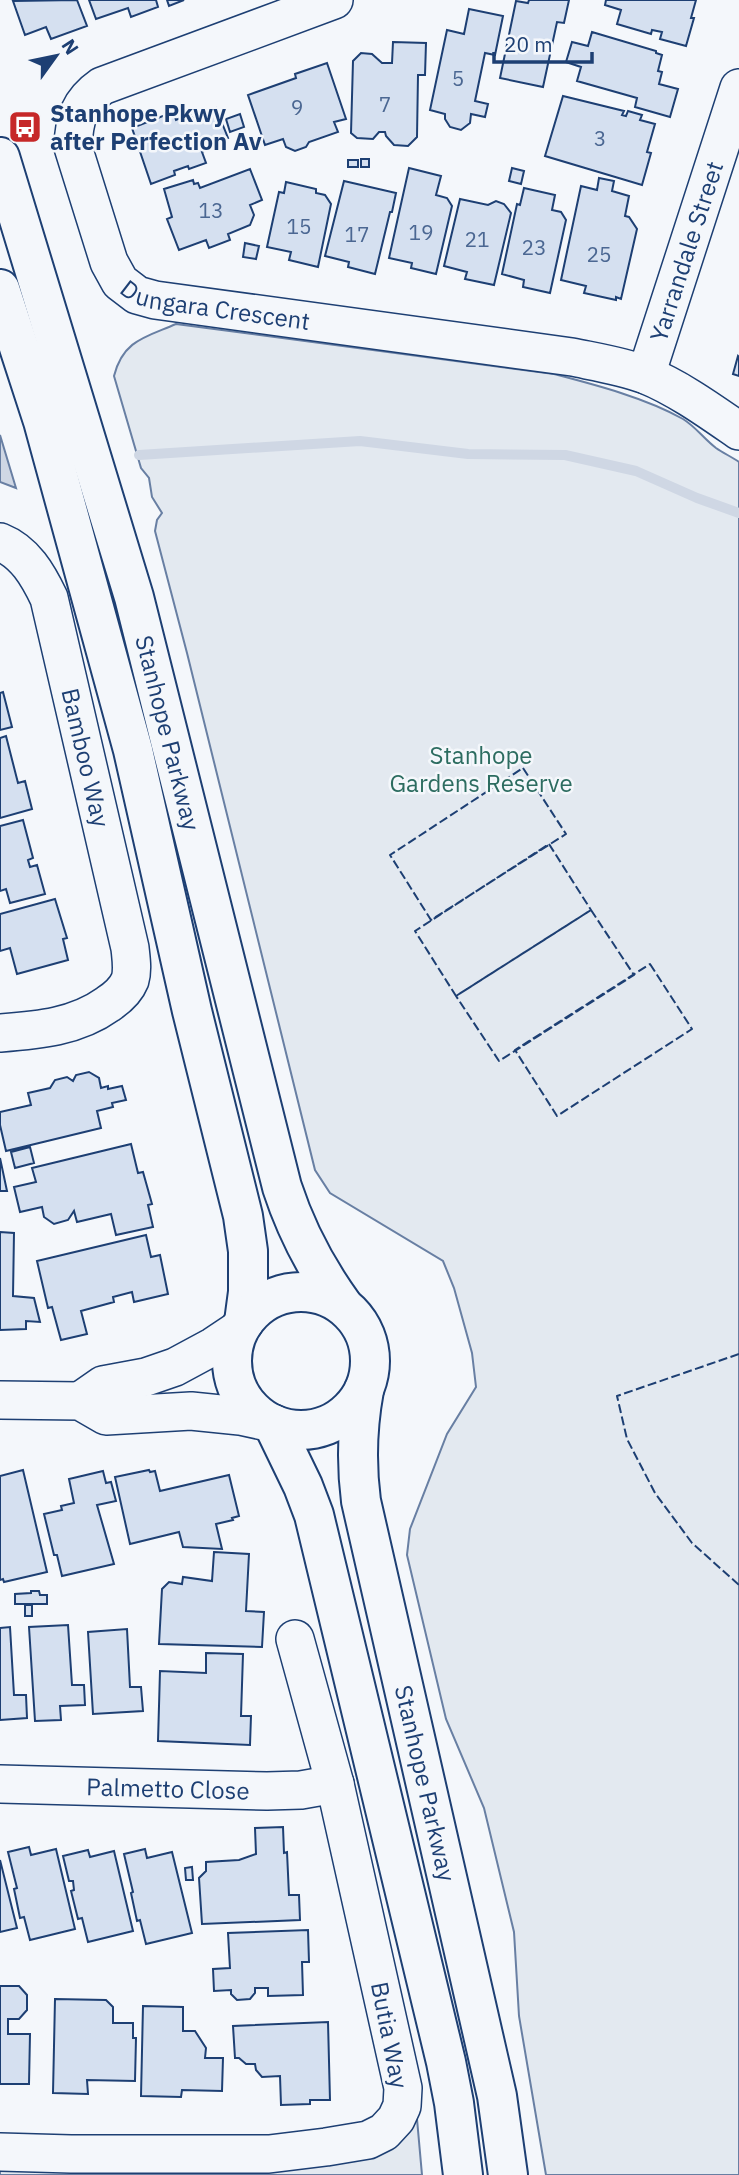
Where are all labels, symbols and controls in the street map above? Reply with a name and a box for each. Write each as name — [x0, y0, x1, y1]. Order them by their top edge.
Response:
north arrow — [21, 21, 91, 91]
scale bar — [494, 21, 592, 65]
text: 20 m — [504, 30, 553, 58]
text: N — [56, 34, 84, 59]
house number: 5 — [452, 64, 464, 92]
house number: 7 — [379, 90, 391, 118]
house number: 9 — [291, 93, 303, 121]
place label: Stanhope Pkwy after Perfection Av — [50, 97, 262, 157]
bus stop icon: Stanhope Pkwy after Perfection Av — [6, 108, 44, 146]
house number: 3 — [594, 124, 606, 152]
street label: Yarrandale Street — [642, 157, 730, 346]
house number: 13 — [198, 196, 224, 224]
house number: 15 — [286, 212, 312, 240]
house number: 19 — [408, 218, 434, 246]
house number: 17 — [344, 220, 370, 248]
house number: 21 — [464, 225, 490, 253]
house number: 23 — [521, 233, 547, 261]
house number: 25 — [586, 240, 612, 268]
street label: Dungara Crescent — [114, 272, 312, 337]
street label: Stanhope Parkway — [128, 632, 208, 834]
street label: Bamboo Way — [54, 685, 117, 830]
park label: Stanhope Gardens Reserve — [389, 739, 573, 799]
street label: Stanhope Parkway — [388, 1682, 463, 1884]
street label: Palmetto Close — [86, 1770, 250, 1807]
street label: Butia Way — [364, 1979, 416, 2091]

